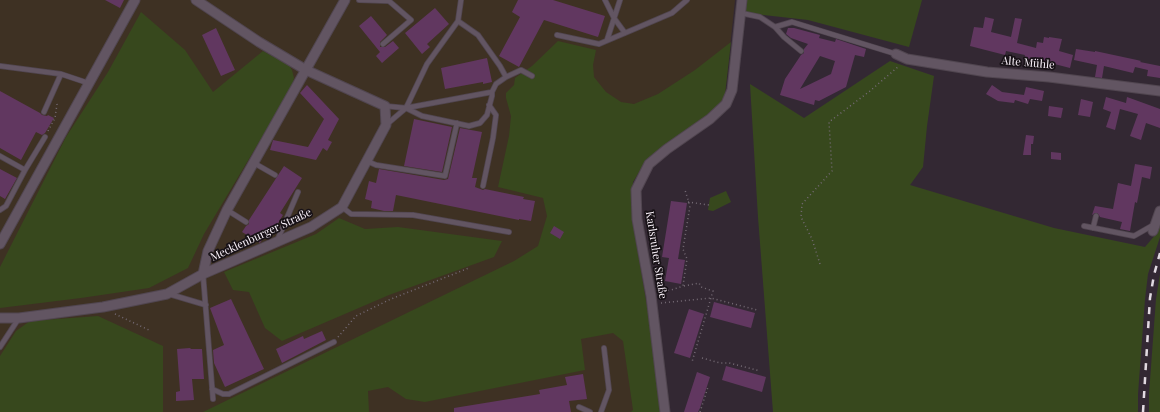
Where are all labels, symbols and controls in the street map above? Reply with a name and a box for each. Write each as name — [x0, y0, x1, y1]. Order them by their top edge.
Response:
street label: Alte Mühle — [1001, 54, 1055, 72]
street label: Mecklenburger Straße — [208, 206, 314, 264]
street label: Karlsruher Straße — [643, 210, 669, 300]

